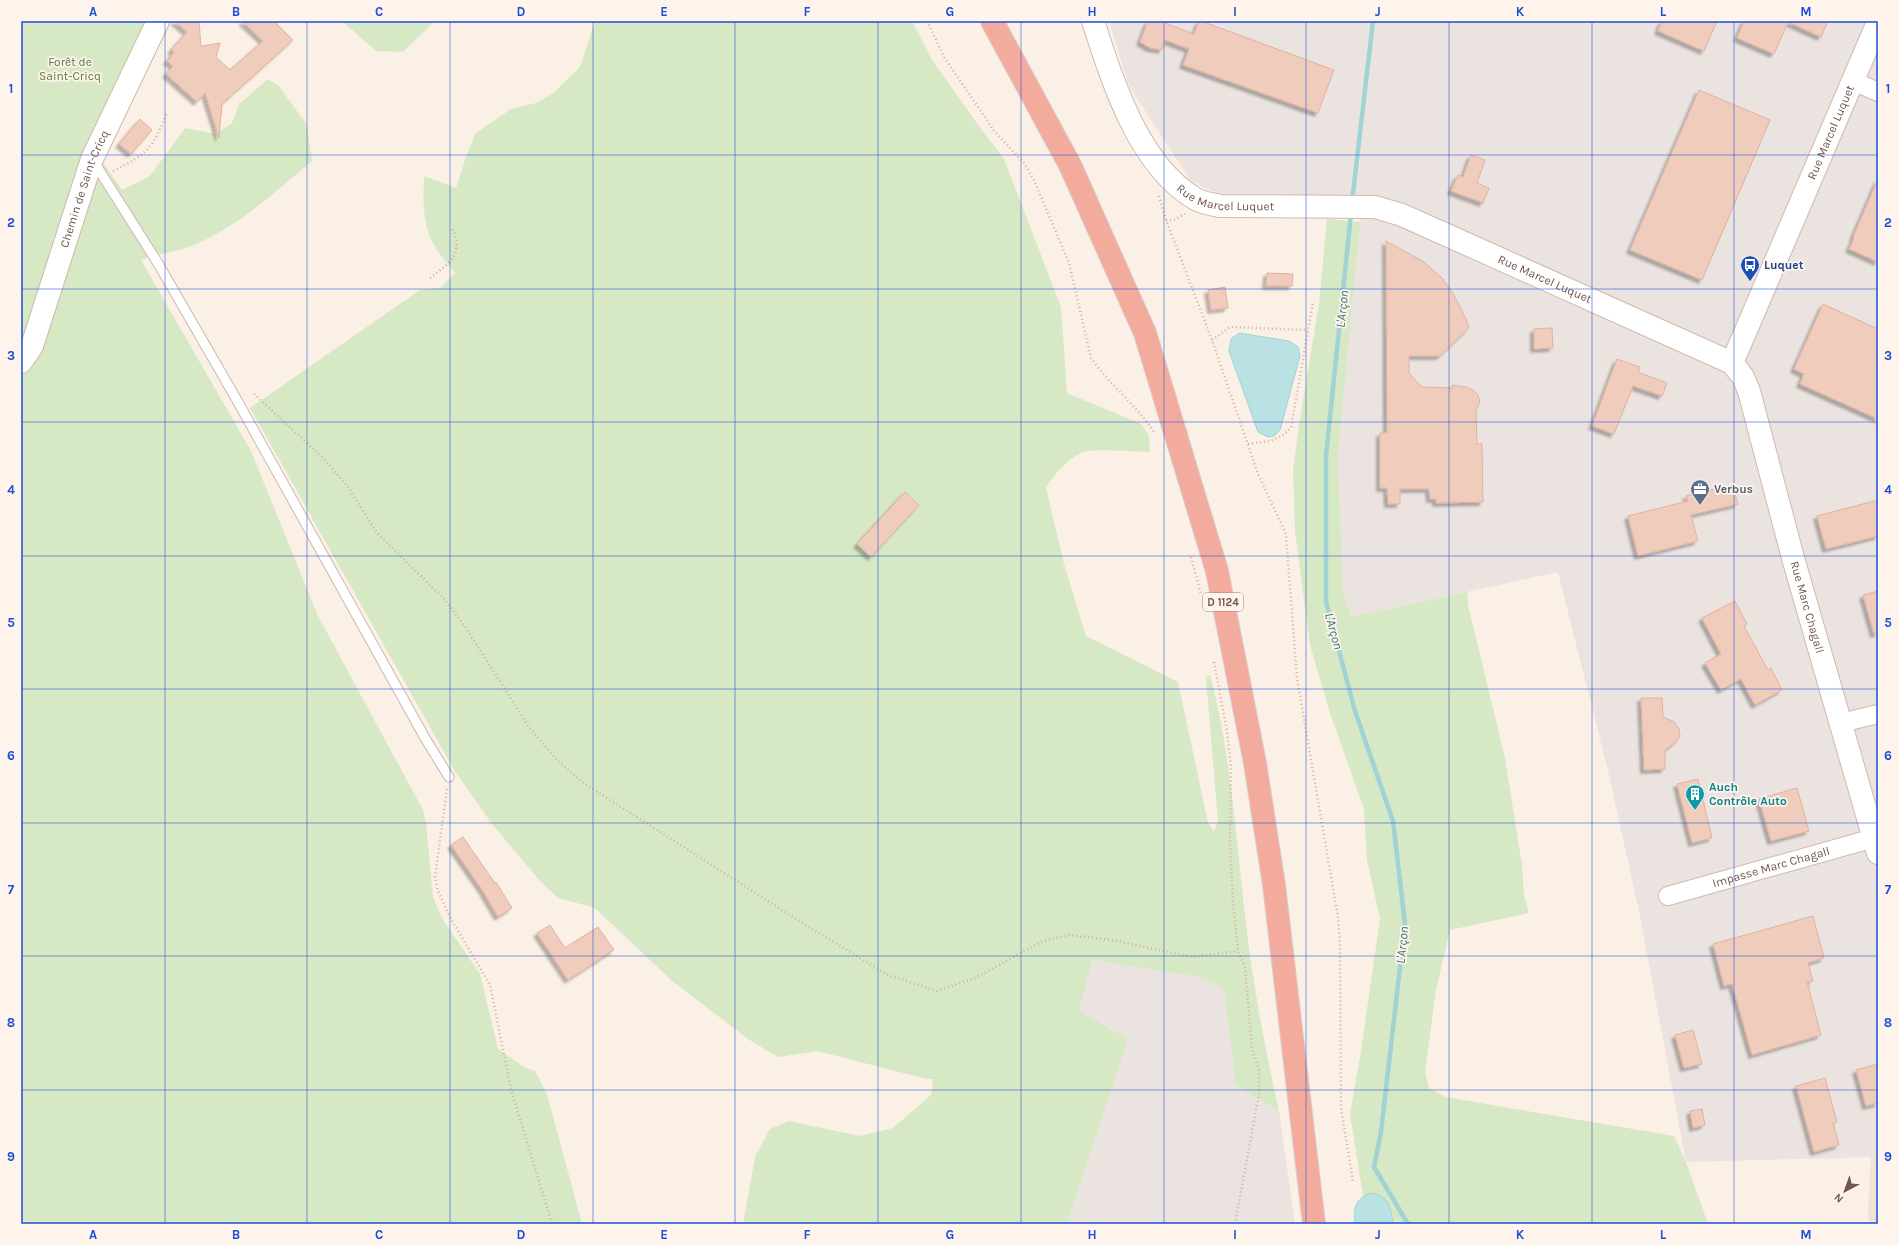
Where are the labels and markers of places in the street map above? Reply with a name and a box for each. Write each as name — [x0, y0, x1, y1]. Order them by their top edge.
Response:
bus stop icon: Luquet — [1739, 254, 1761, 282]
place label: Luquet — [1764, 258, 1804, 272]
office icon: Verbus — [1689, 478, 1711, 506]
place label: Verbus — [1714, 482, 1753, 496]
place label: Auch Contrôle Auto — [1709, 780, 1787, 808]
building icon: Auch Contrôle Auto — [1684, 783, 1706, 811]

